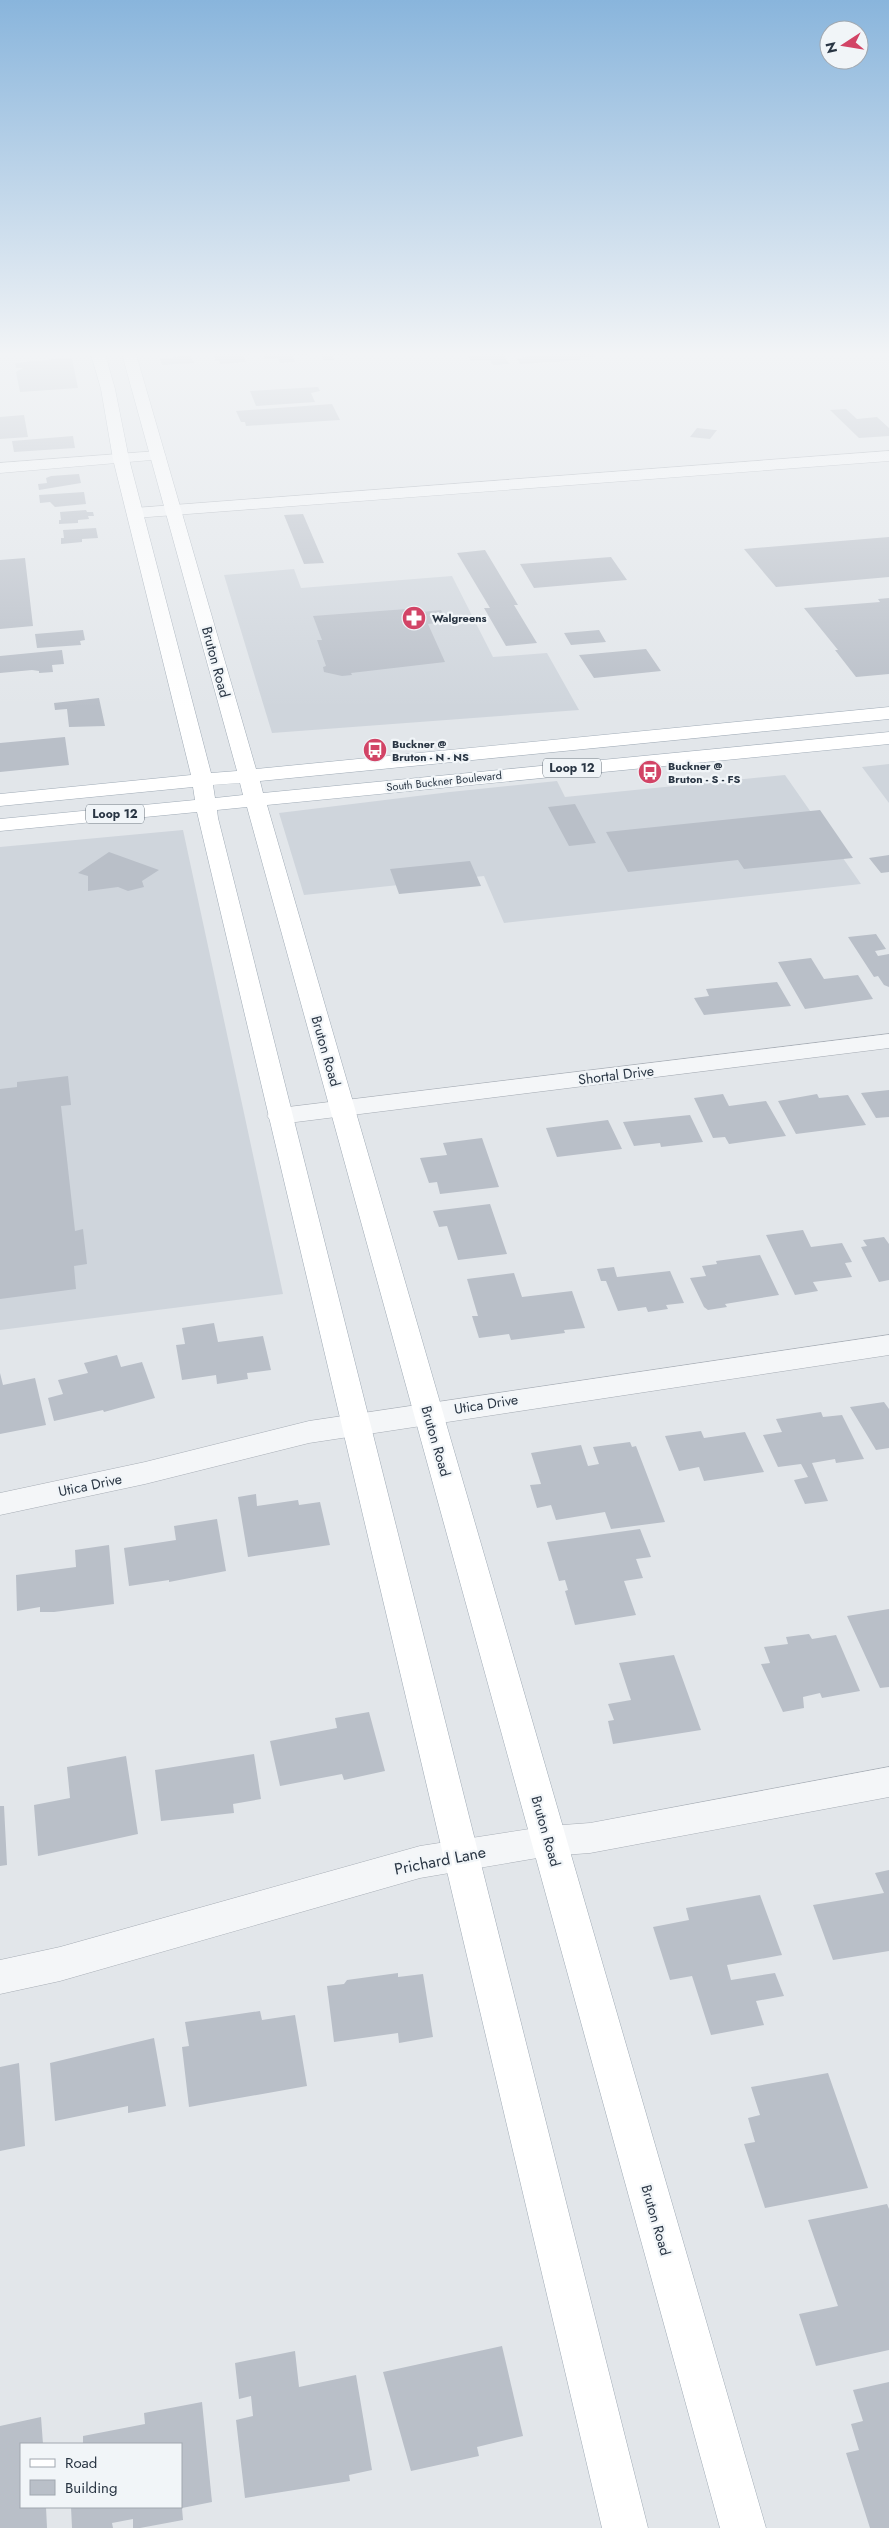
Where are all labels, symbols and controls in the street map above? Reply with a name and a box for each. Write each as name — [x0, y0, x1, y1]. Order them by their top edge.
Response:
north arrow — [819, 20, 869, 70]
text: N — [820, 40, 842, 55]
pharmacy icon: Walgreens — [401, 605, 427, 631]
place label: Walgreens — [432, 610, 487, 626]
street label: Bruton Road — [197, 624, 235, 700]
place label: Buckner @ Bruton - N - NS — [392, 736, 469, 765]
bus stop icon: Buckner @ Bruton - N - NS — [362, 737, 388, 763]
road number: Loop 12 — [543, 758, 601, 778]
place label: Buckner @ Bruton - S - FS — [668, 758, 741, 787]
bus stop icon: Buckner @ Bruton - S - FS — [637, 759, 663, 785]
street label: South Buckner Boulevard — [385, 767, 503, 795]
road number: Loop 12 — [86, 804, 144, 824]
street label: Bruton Road — [306, 1013, 346, 1089]
street label: Shortal Drive — [577, 1060, 655, 1090]
street label: Utica Drive — [453, 1389, 519, 1419]
street label: Bruton Road — [416, 1403, 456, 1479]
street label: Utica Drive — [56, 1469, 124, 1501]
street label: Bruton Road — [526, 1793, 566, 1869]
street label: Prichard Lane — [392, 1840, 488, 1881]
street label: Bruton Road — [636, 2182, 676, 2258]
legend — [20, 2443, 182, 2508]
text: Road — [65, 2452, 97, 2474]
text: Building — [65, 2477, 117, 2499]

